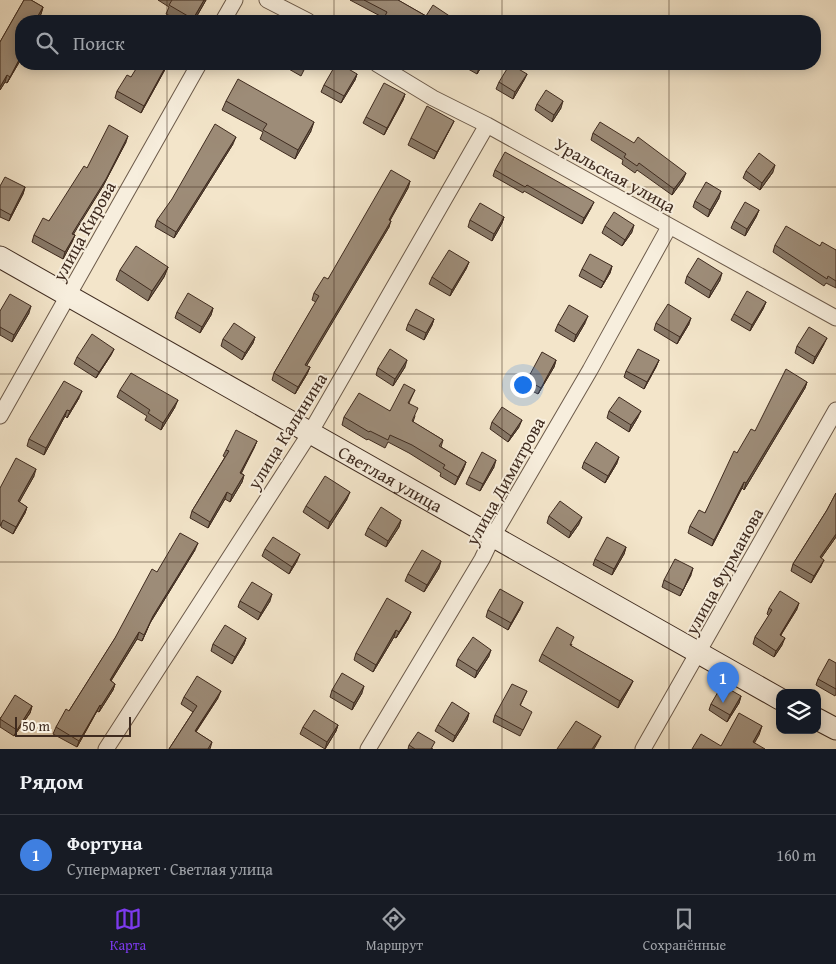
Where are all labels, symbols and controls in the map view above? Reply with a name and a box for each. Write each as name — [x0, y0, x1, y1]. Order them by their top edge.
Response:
search box — [15, 15, 821, 70]
icon: search — [33, 29, 61, 57]
text: Поиск — [73, 29, 125, 57]
street label: Уральская улица — [549, 130, 681, 220]
street label: улица Кирова — [45, 176, 123, 287]
street label: улица Калинина — [240, 367, 334, 495]
your location — [510, 372, 536, 398]
street label: улица Димитрова — [458, 411, 552, 551]
street label: Светлая улица — [334, 438, 448, 519]
street label: улица Фурманова — [677, 502, 770, 640]
pin: 1 — [707, 662, 739, 703]
map controls — [776, 689, 821, 734]
button: layers — [776, 689, 821, 734]
scale bar — [15, 714, 131, 737]
text: 50 m — [22, 716, 50, 736]
text: Рядом — [20, 766, 83, 797]
text: Фортуна — [67, 829, 142, 857]
text: 1 — [32, 843, 40, 867]
text: 160 m — [776, 843, 816, 867]
text: Супермаркет · Светлая улица — [67, 857, 273, 881]
tab: Карта — [110, 905, 146, 955]
tab: Маршрут — [366, 905, 423, 955]
tab: Сохранённые — [643, 905, 726, 955]

